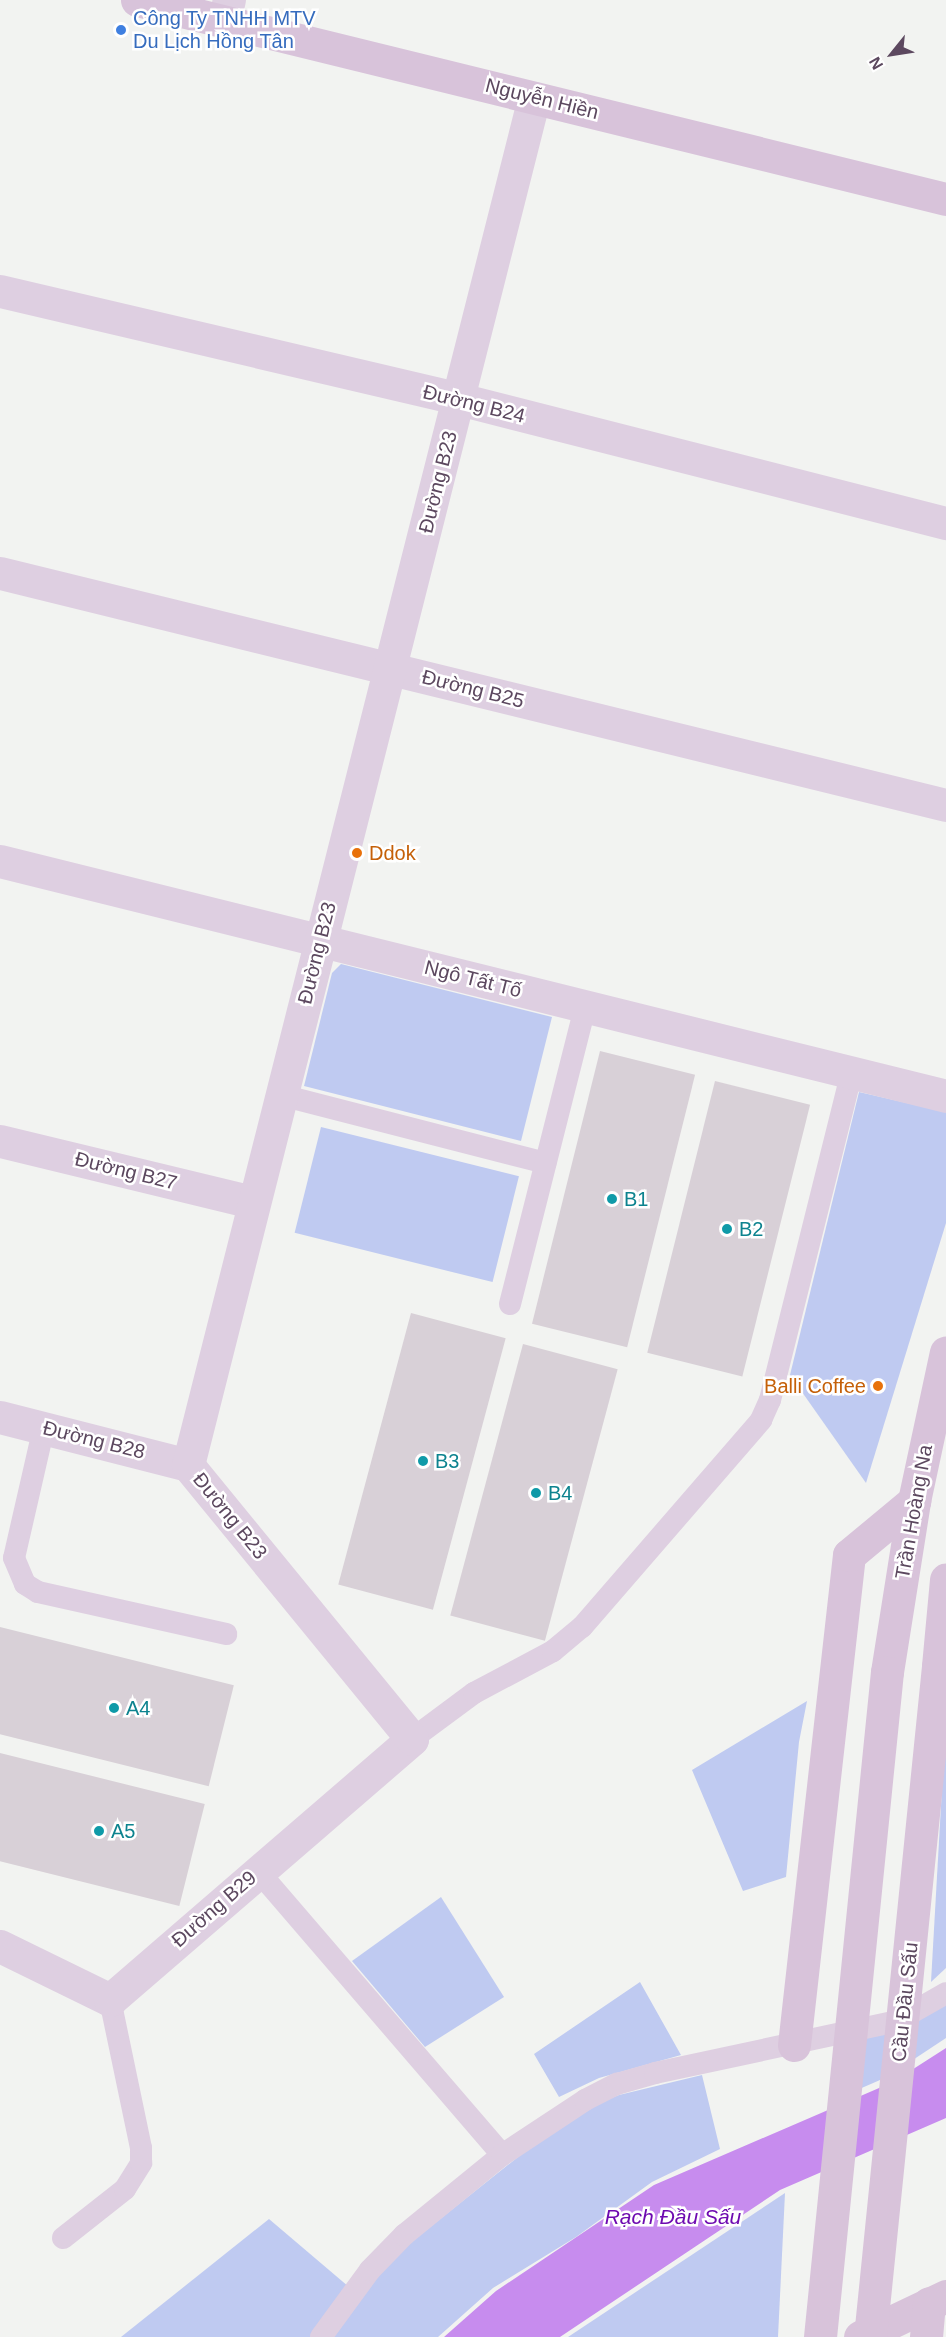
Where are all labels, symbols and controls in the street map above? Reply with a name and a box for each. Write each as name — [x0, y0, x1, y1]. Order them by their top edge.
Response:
place label: Công Ty TNHH MTV Du Lịch Hồng Tân — [133, 6, 316, 53]
marker: Công Ty TNHH MTV Du Lịch Hồng Tân — [114, 23, 128, 37]
north arrow — [862, 24, 922, 84]
text: N — [866, 54, 886, 73]
street label: Nguyễn Hiền — [483, 73, 601, 125]
street label: Đường B24 — [420, 380, 528, 428]
street label: Đường B23 — [414, 428, 462, 536]
street label: Đường B25 — [419, 665, 527, 713]
place label: Ddok — [369, 841, 416, 865]
marker: Ddok — [350, 846, 364, 860]
street label: Đường B23 — [293, 899, 341, 1007]
street label: Ngô Tất Tố — [422, 955, 524, 1003]
street label: Đường B27 — [72, 1147, 180, 1195]
place label: B1 — [624, 1187, 648, 1211]
marker: B1 — [605, 1192, 619, 1206]
place label: B2 — [739, 1217, 763, 1241]
marker: B2 — [720, 1222, 734, 1236]
place label: Balli Coffee — [764, 1374, 866, 1398]
marker: Balli Coffee — [871, 1379, 885, 1393]
street label: Đường B28 — [40, 1416, 148, 1464]
street label: Trần Hoàng Na — [890, 1443, 938, 1581]
place label: B3 — [435, 1449, 459, 1473]
marker: B3 — [416, 1454, 430, 1468]
street label: Đường B23 — [188, 1468, 272, 1564]
place label: B4 — [548, 1481, 572, 1505]
marker: B4 — [529, 1486, 543, 1500]
place label: A4 — [126, 1696, 150, 1720]
marker: A4 — [107, 1701, 121, 1715]
place label: A5 — [111, 1819, 135, 1843]
marker: A5 — [92, 1824, 106, 1838]
street label: Đường B29 — [167, 1866, 261, 1952]
street label: Cầu Đầu Sấu — [887, 1941, 923, 2063]
water label: Rạch Đầu Sấu — [605, 2204, 741, 2230]

